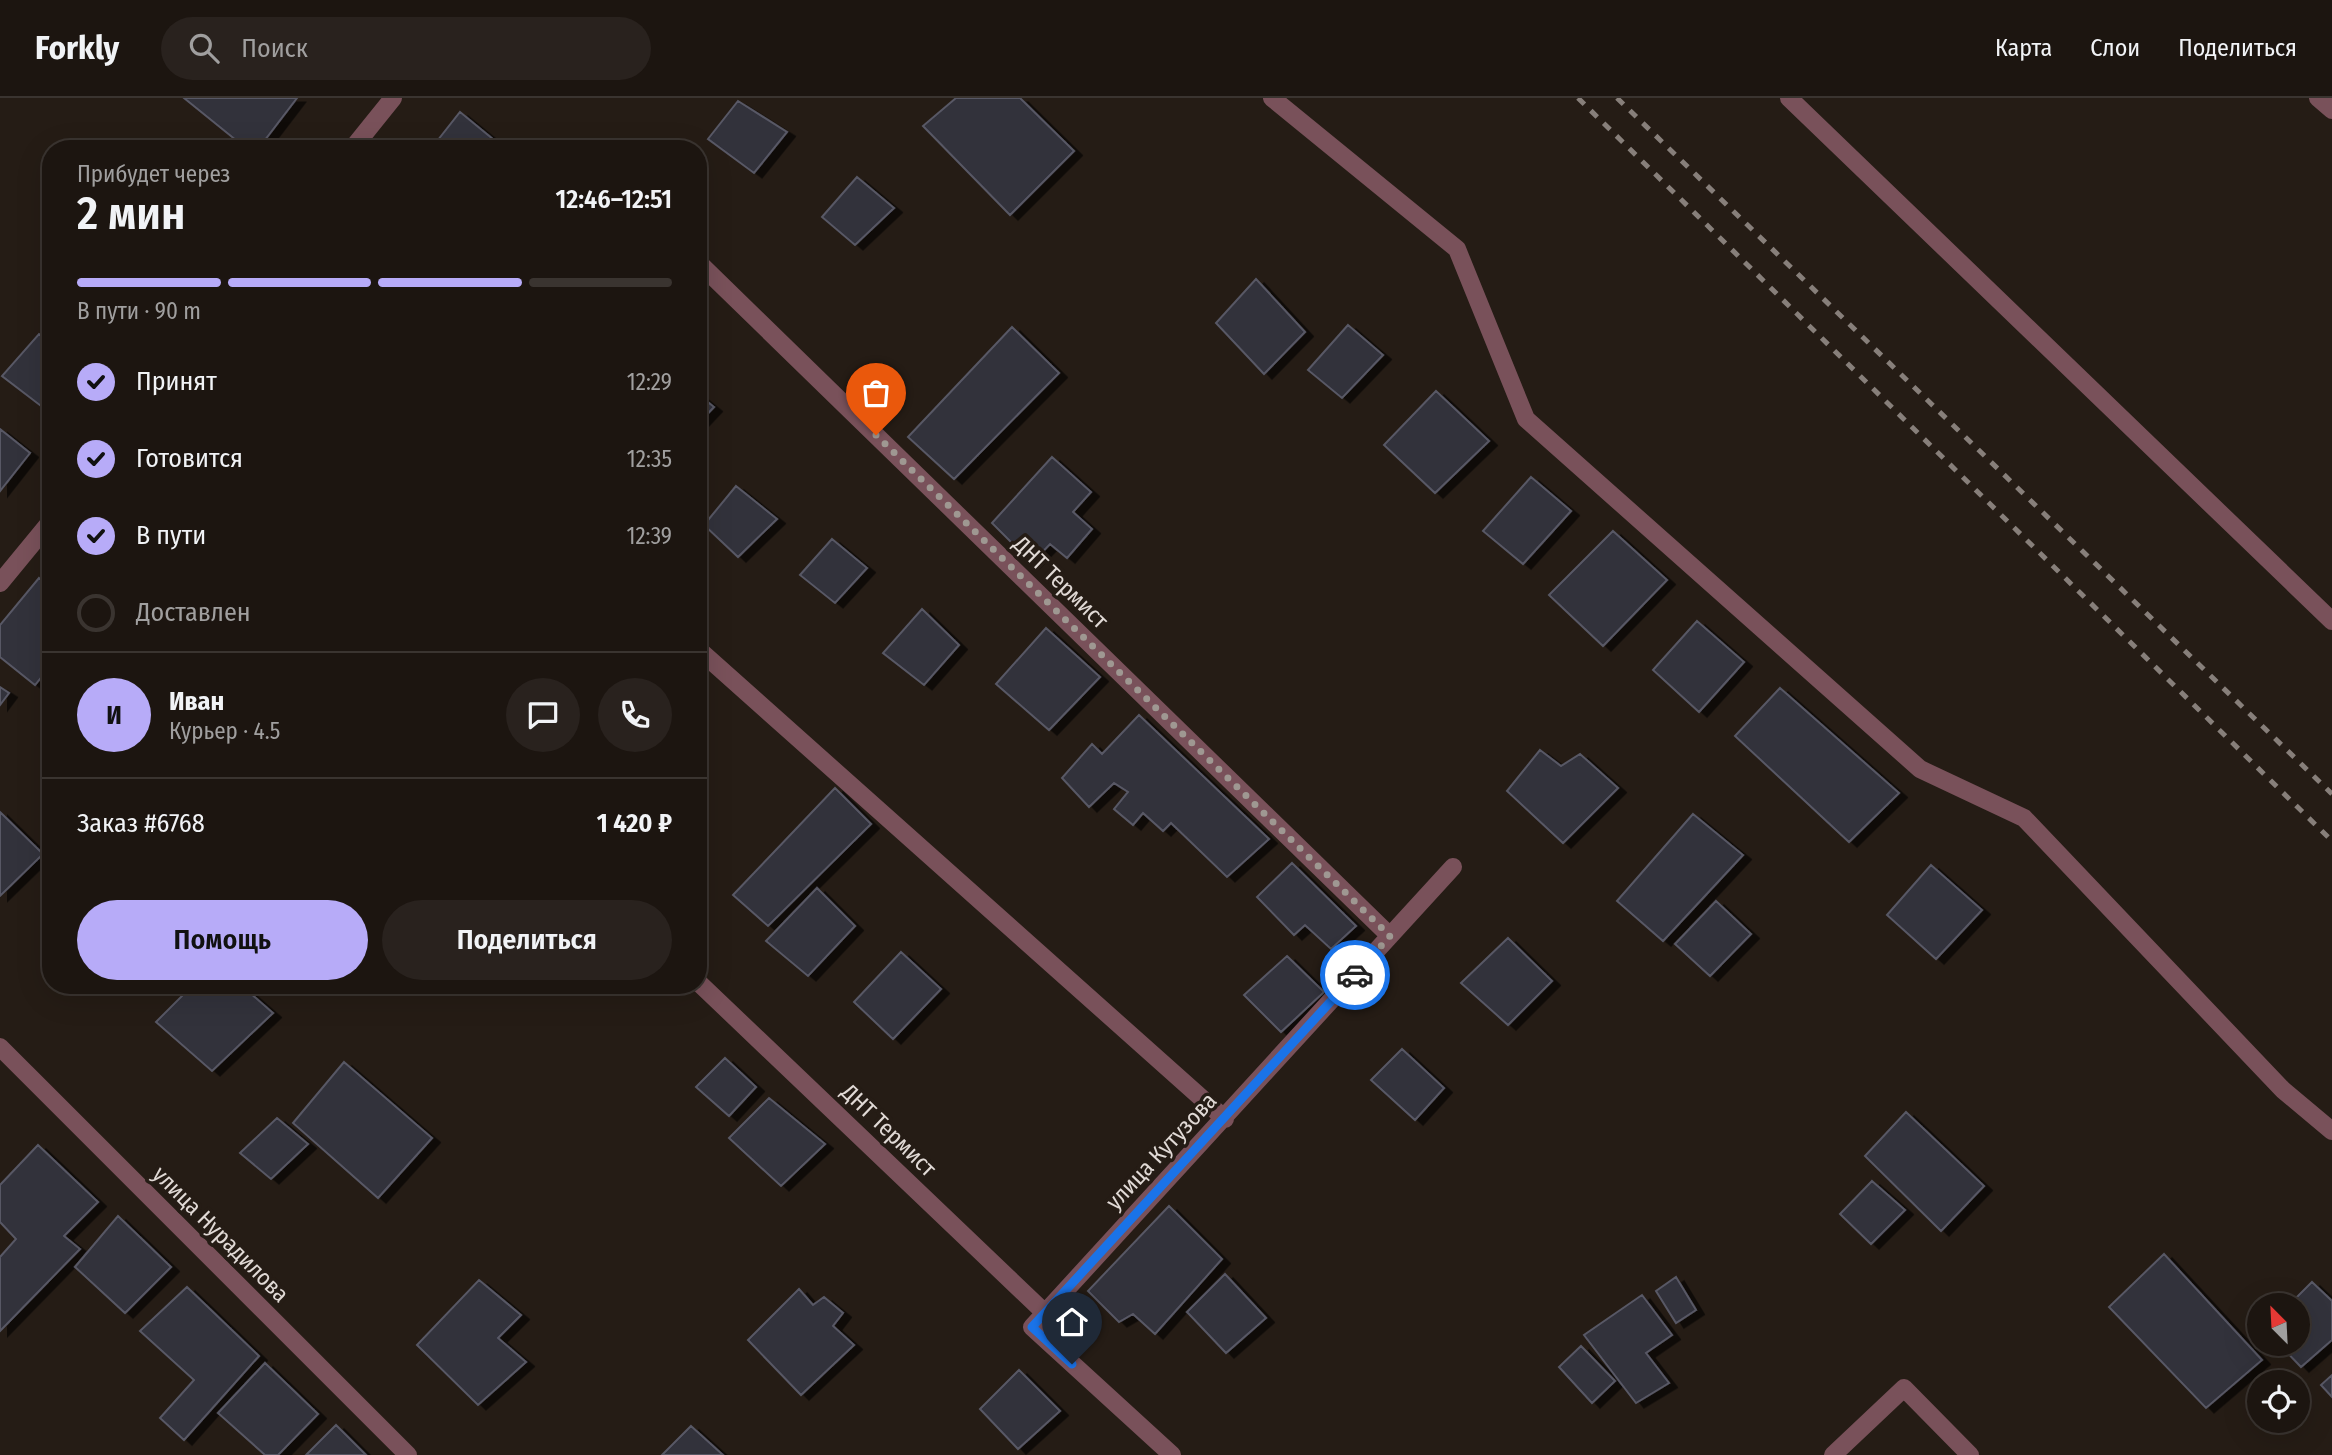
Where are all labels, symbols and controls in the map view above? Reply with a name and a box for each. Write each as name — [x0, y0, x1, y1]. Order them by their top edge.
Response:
search box — [161, 17, 651, 80]
text: Forkly — [35, 28, 119, 68]
icon: search — [185, 29, 223, 67]
text: Поиск — [241, 33, 308, 64]
text: Карта — [1995, 34, 2052, 62]
text: Слои — [2090, 34, 2140, 62]
text: Поделиться — [2178, 34, 2297, 62]
text: Прибудет через — [77, 160, 230, 188]
text: 12:46–12:51 — [556, 184, 672, 215]
text: 2 мин — [77, 186, 185, 241]
text: В пути · 90 m — [77, 297, 201, 325]
icon: check — [77, 363, 115, 401]
pin — [846, 363, 906, 435]
text: Принят — [136, 366, 217, 397]
text: 12:29 — [627, 368, 672, 396]
icon: bag — [857, 374, 895, 412]
icon: check — [77, 440, 115, 478]
text: Готовится — [136, 443, 243, 474]
text: 12:35 — [627, 445, 672, 473]
icon: check — [77, 517, 115, 555]
text: В пути — [136, 520, 206, 551]
text: 12:39 — [627, 522, 672, 550]
street label: ДНТ Термист — [1007, 529, 1115, 635]
text: Доставлен — [136, 597, 251, 628]
button: chat — [506, 678, 580, 752]
button: phone — [598, 678, 672, 752]
text: Иван — [169, 686, 224, 717]
text: И — [106, 700, 122, 731]
text: Курьер · 4.5 — [169, 717, 280, 745]
text: Заказ #6768 — [77, 808, 205, 839]
text: 1 420 ₽ — [597, 808, 672, 839]
button: Помощь — [77, 900, 368, 980]
button: Поделиться — [382, 900, 672, 980]
courier — [1320, 940, 1390, 1010]
icon: car — [1336, 956, 1374, 994]
street label: ДНТ Термист — [835, 1077, 943, 1183]
street label: улица Кутузова — [1100, 1087, 1222, 1215]
street label: улица Нурадилова — [147, 1160, 295, 1308]
pin — [1042, 1292, 1102, 1364]
north arrow — [2247, 1293, 2310, 1356]
map controls — [2247, 1293, 2310, 1433]
icon: home — [1053, 1303, 1091, 1341]
button: locate — [2247, 1370, 2310, 1433]

